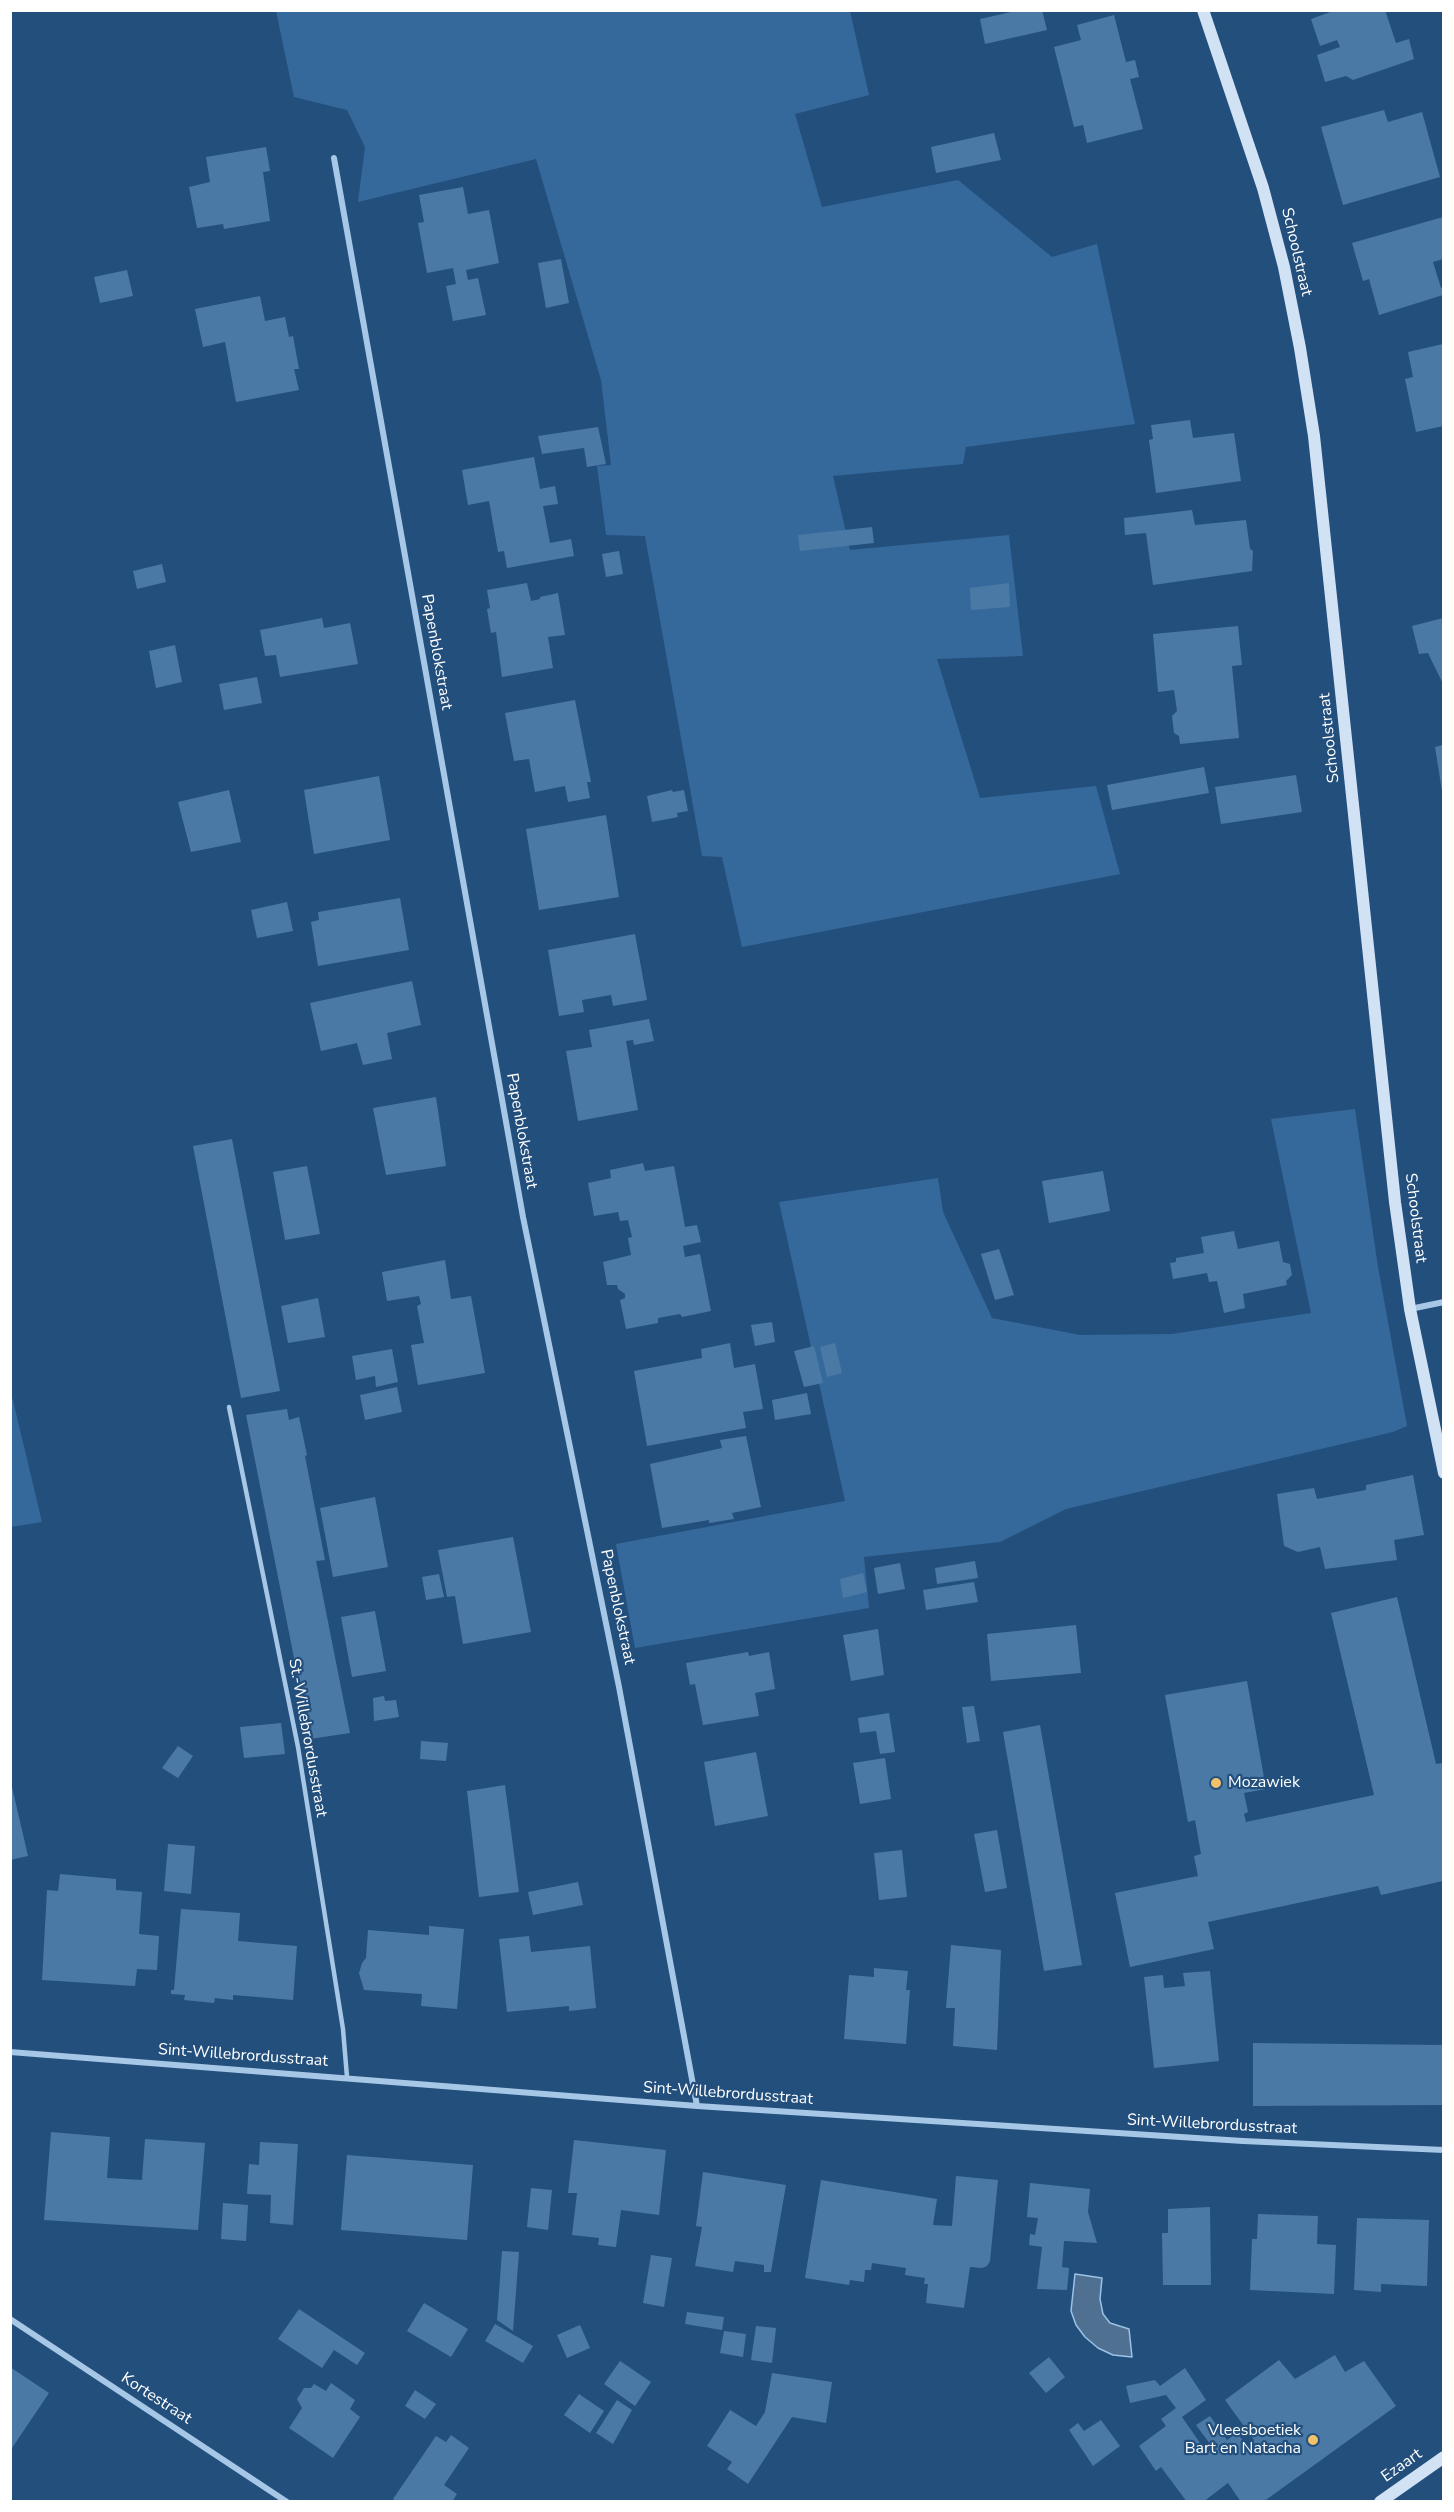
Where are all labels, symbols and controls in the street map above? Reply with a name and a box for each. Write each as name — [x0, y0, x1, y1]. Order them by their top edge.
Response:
street label: Schoolstraat — [1276, 206, 1316, 298]
street label: Papenblokstraat — [416, 593, 456, 711]
street label: Schoolstraat — [1316, 692, 1344, 784]
street label: Papenblokstraat — [501, 1072, 541, 1190]
street label: Schoolstraat — [1400, 1172, 1430, 1264]
street label: Papenblokstraat — [595, 1548, 639, 1666]
street label: St.-Willebrordusstraat — [284, 1657, 330, 1819]
place label: Mozawiek — [1228, 1773, 1300, 1793]
marker: Mozawiek — [1209, 1776, 1223, 1790]
street label: Sint-Willebrordusstraat — [157, 2040, 329, 2072]
street label: Sint-Willebrordusstraat — [642, 2078, 814, 2110]
street label: Sint-Willebrordusstraat — [1126, 2111, 1298, 2139]
street label: Kortestraat — [117, 2369, 195, 2429]
place label: Vleesboetiek Bart en Natacha — [1185, 2421, 1301, 2459]
marker: Vleesboetiek Bart en Natacha — [1306, 2433, 1320, 2447]
street label: Ezaart — [1378, 2445, 1426, 2487]

